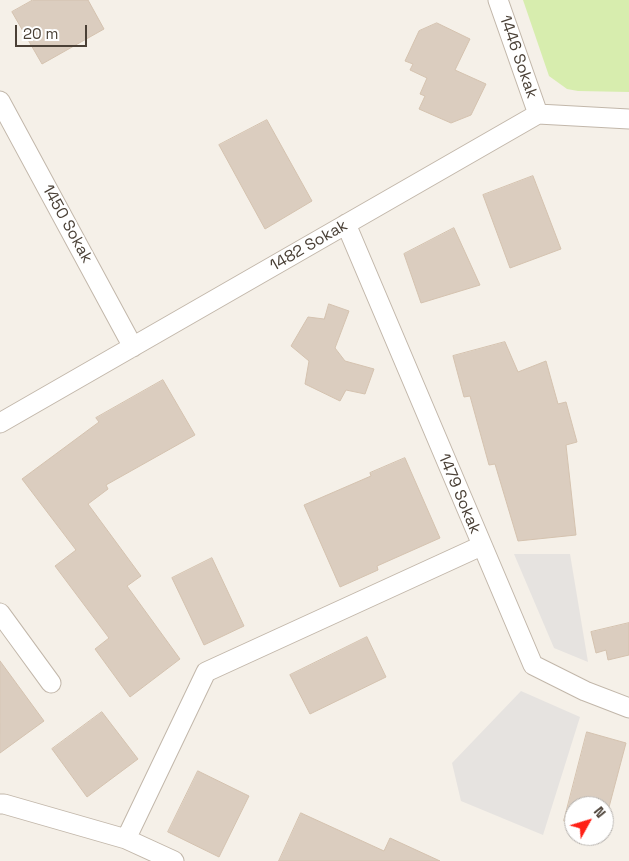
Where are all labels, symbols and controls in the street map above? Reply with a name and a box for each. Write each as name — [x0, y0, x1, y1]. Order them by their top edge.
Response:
street label: 1446 Sokak — [495, 13, 541, 101]
scale bar — [18, 15, 90, 47]
text: 20 m — [23, 24, 58, 43]
street label: 1450 Sokak — [38, 181, 96, 267]
street label: 1482 Sokak — [267, 216, 351, 276]
street label: 1479 Sokak — [434, 451, 484, 537]
north arrow — [564, 796, 614, 846]
text: N — [590, 803, 610, 821]

